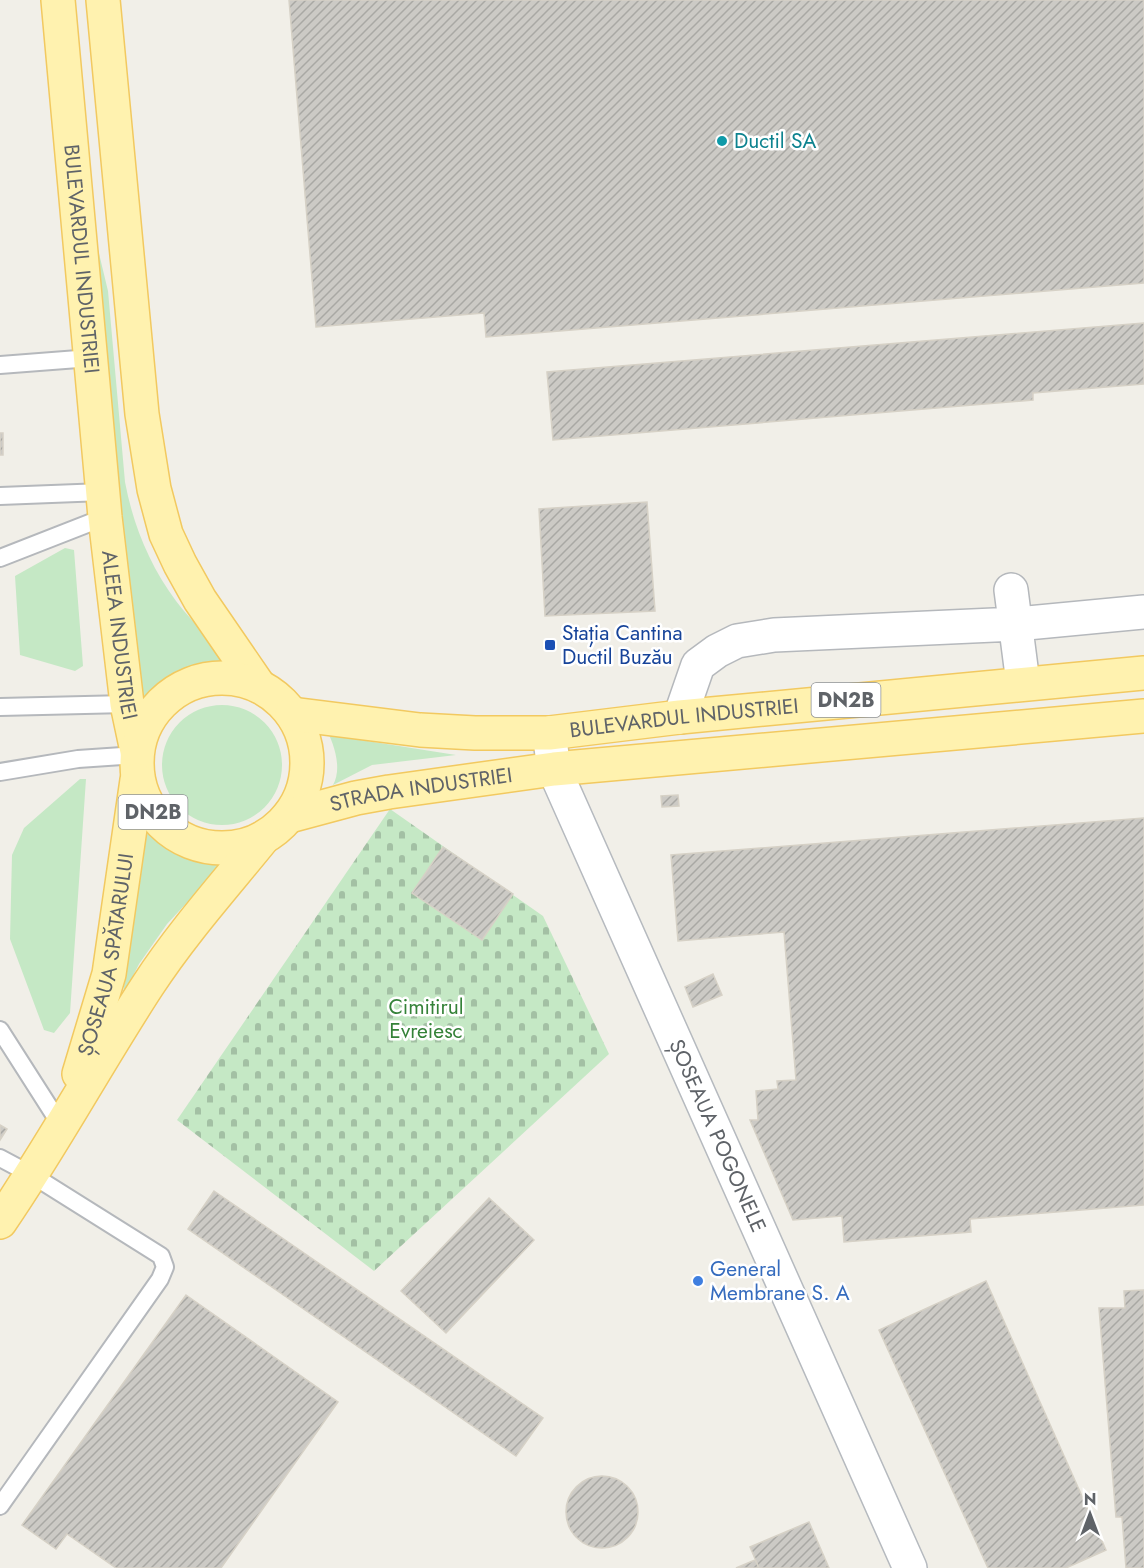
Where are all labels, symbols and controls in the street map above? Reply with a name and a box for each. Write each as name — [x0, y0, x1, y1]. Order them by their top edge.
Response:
place label: Ductil SA — [734, 126, 816, 156]
marker: Ductil SA — [715, 134, 729, 148]
street label: BULEVARDUL INDUSTRIEI — [56, 143, 107, 375]
street label: ALEEA INDUSTRIEI — [94, 549, 145, 723]
place label: Stația Cantina Ductil Buzău — [562, 618, 683, 672]
marker: Stația Cantina Ductil Buzău — [543, 638, 557, 652]
road number: DN2B — [812, 683, 880, 717]
street label: BULEVARDUL INDUSTRIEI — [568, 691, 800, 745]
street label: STRADA INDUSTRIEI — [326, 760, 514, 819]
road number: DN2B — [118, 795, 188, 829]
street label: ȘOSEAUA SPĂTARULUI — [70, 851, 141, 1059]
park label: Cimitirul Evreiesc — [388, 992, 464, 1046]
street label: ȘOSEAUA POGONELE — [661, 1035, 774, 1237]
place label: General Membrane S. A — [710, 1254, 850, 1308]
marker: General Membrane S. A — [691, 1274, 705, 1288]
north arrow — [1060, 1484, 1120, 1544]
text: N — [1084, 1488, 1096, 1511]

